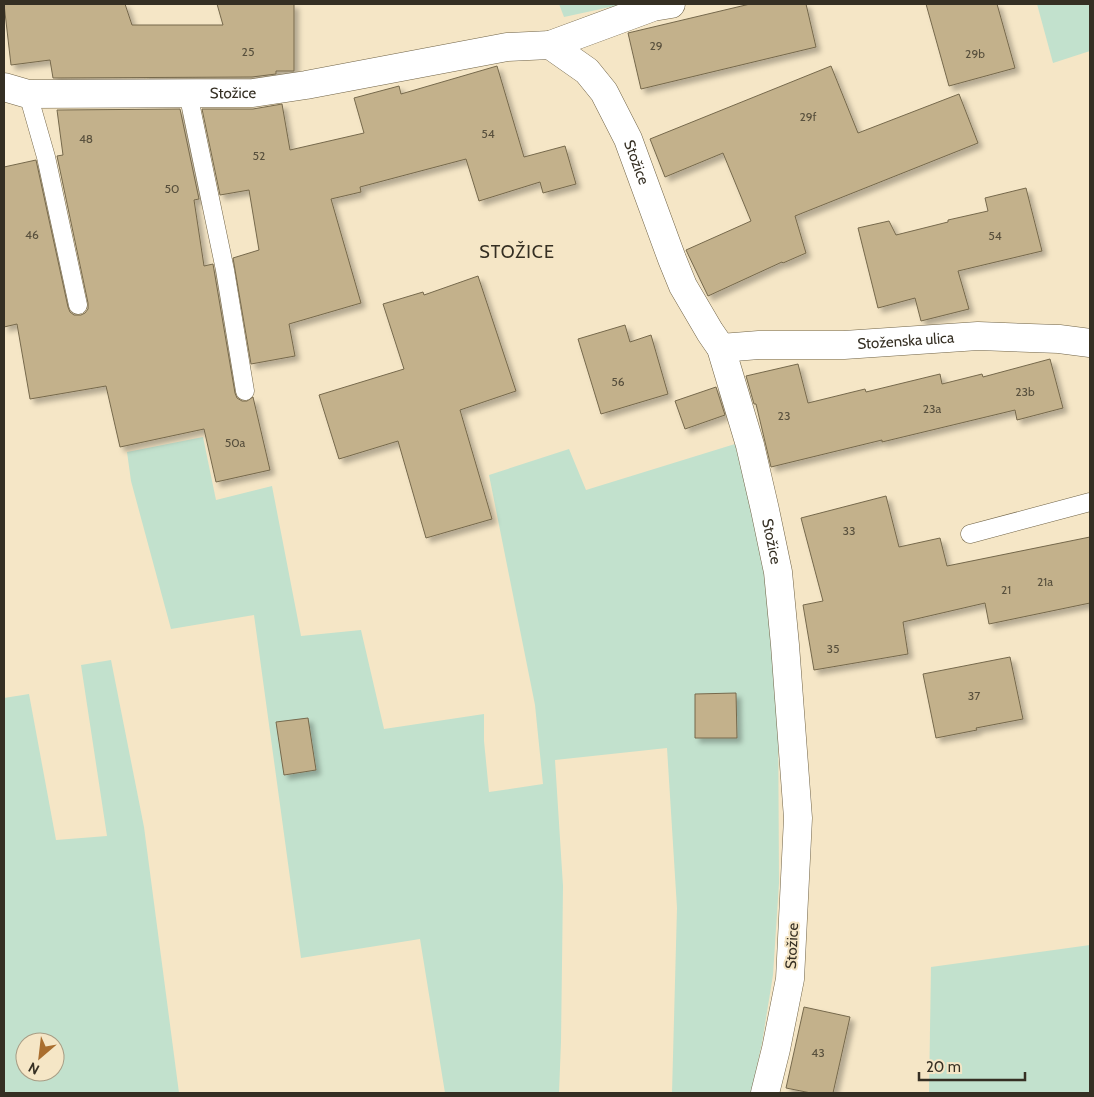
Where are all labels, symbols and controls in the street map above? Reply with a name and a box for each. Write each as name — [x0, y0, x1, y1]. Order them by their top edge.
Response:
house number: 29 — [649, 38, 663, 53]
house number: 25 — [242, 44, 254, 59]
house number: 29b — [965, 46, 985, 61]
street label: Stožice — [210, 84, 257, 102]
house number: 29f — [799, 109, 817, 124]
house number: 54 — [481, 126, 495, 141]
house number: 48 — [79, 131, 93, 146]
street label: Stožice — [620, 137, 653, 187]
house number: 52 — [253, 148, 265, 163]
house number: 50 — [165, 181, 179, 196]
house number: 46 — [25, 227, 39, 242]
house number: 54 — [988, 228, 1002, 243]
district label: STOŽICE — [479, 240, 555, 263]
street label: Stoženska ulica — [857, 329, 955, 353]
house number: 56 — [611, 374, 625, 389]
house number: 23b — [1015, 384, 1035, 399]
house number: 23a — [923, 401, 942, 416]
house number: 23 — [778, 408, 790, 423]
house number: 50a — [225, 435, 246, 450]
street label: Stožice — [758, 517, 785, 566]
house number: 33 — [843, 523, 855, 538]
house number: 21a — [1037, 574, 1053, 589]
house number: 21 — [1001, 582, 1011, 597]
house number: 35 — [827, 641, 839, 656]
house number: 37 — [968, 688, 980, 703]
street label: Stožice — [782, 922, 802, 970]
north arrow — [15, 1032, 65, 1082]
house number: 43 — [811, 1045, 825, 1060]
scale bar — [919, 1050, 1025, 1082]
text: N — [25, 1058, 42, 1079]
text: 20 m — [926, 1058, 961, 1076]

